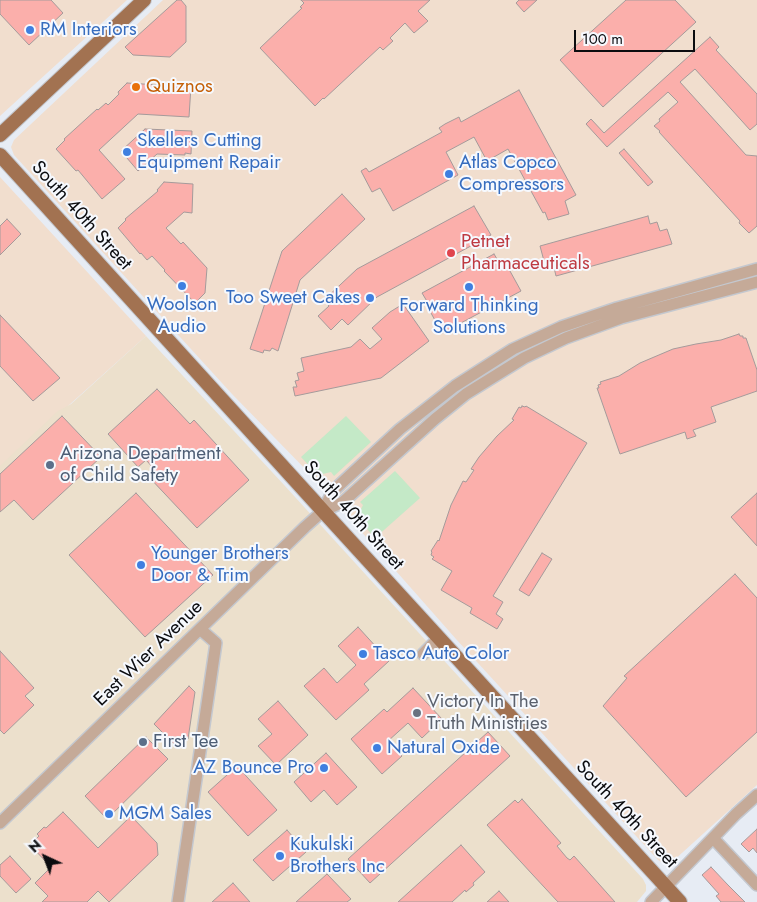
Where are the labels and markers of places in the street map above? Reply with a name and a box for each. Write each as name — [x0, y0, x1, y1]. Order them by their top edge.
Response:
place label: RM Interiors — [40, 19, 137, 41]
marker: RM Interiors — [24, 24, 36, 36]
place label: Quiznos — [146, 76, 213, 98]
marker: Quiznos — [130, 81, 142, 93]
place label: Skellers Cutting Equipment Repair — [137, 130, 281, 174]
marker: Skellers Cutting Equipment Repair — [121, 146, 133, 158]
place label: Atlas Copco Compressors — [459, 152, 564, 196]
marker: Atlas Copco Compressors — [443, 168, 455, 180]
place label: Petnet Pharmaceuticals — [461, 231, 590, 275]
marker: Petnet Pharmaceuticals — [445, 247, 457, 259]
marker: Woolson Audio — [176, 280, 188, 292]
marker: Forward Thinking Solutions — [463, 281, 475, 293]
place label: Too Sweet Cakes — [226, 287, 360, 309]
marker: Too Sweet Cakes — [364, 292, 376, 304]
place label: Woolson Audio — [147, 294, 217, 338]
place label: Forward Thinking Solutions — [399, 295, 539, 339]
place label: Arizona Department of Child Safety — [60, 443, 221, 487]
marker: Arizona Department of Child Safety — [44, 459, 56, 471]
place label: Younger Brothers Door & Trim — [151, 543, 289, 587]
marker: Younger Brothers Door & Trim — [135, 559, 147, 571]
place label: Tasco Auto Color — [373, 643, 509, 665]
marker: Tasco Auto Color — [357, 648, 369, 660]
place label: Victory In The Truth Ministries — [427, 691, 547, 735]
marker: Victory In The Truth Ministries — [411, 707, 423, 719]
place label: First Tee — [153, 731, 218, 753]
marker: First Tee — [137, 736, 149, 748]
place label: Natural Oxide — [387, 737, 500, 759]
marker: Natural Oxide — [371, 742, 383, 754]
place label: AZ Bounce Pro — [193, 757, 314, 779]
marker: AZ Bounce Pro — [318, 762, 330, 774]
place label: MGM Sales — [119, 803, 212, 825]
marker: MGM Sales — [103, 808, 115, 820]
place label: Kukulski Brothers Inc — [290, 834, 385, 878]
marker: Kukulski Brothers Inc — [274, 850, 286, 862]

